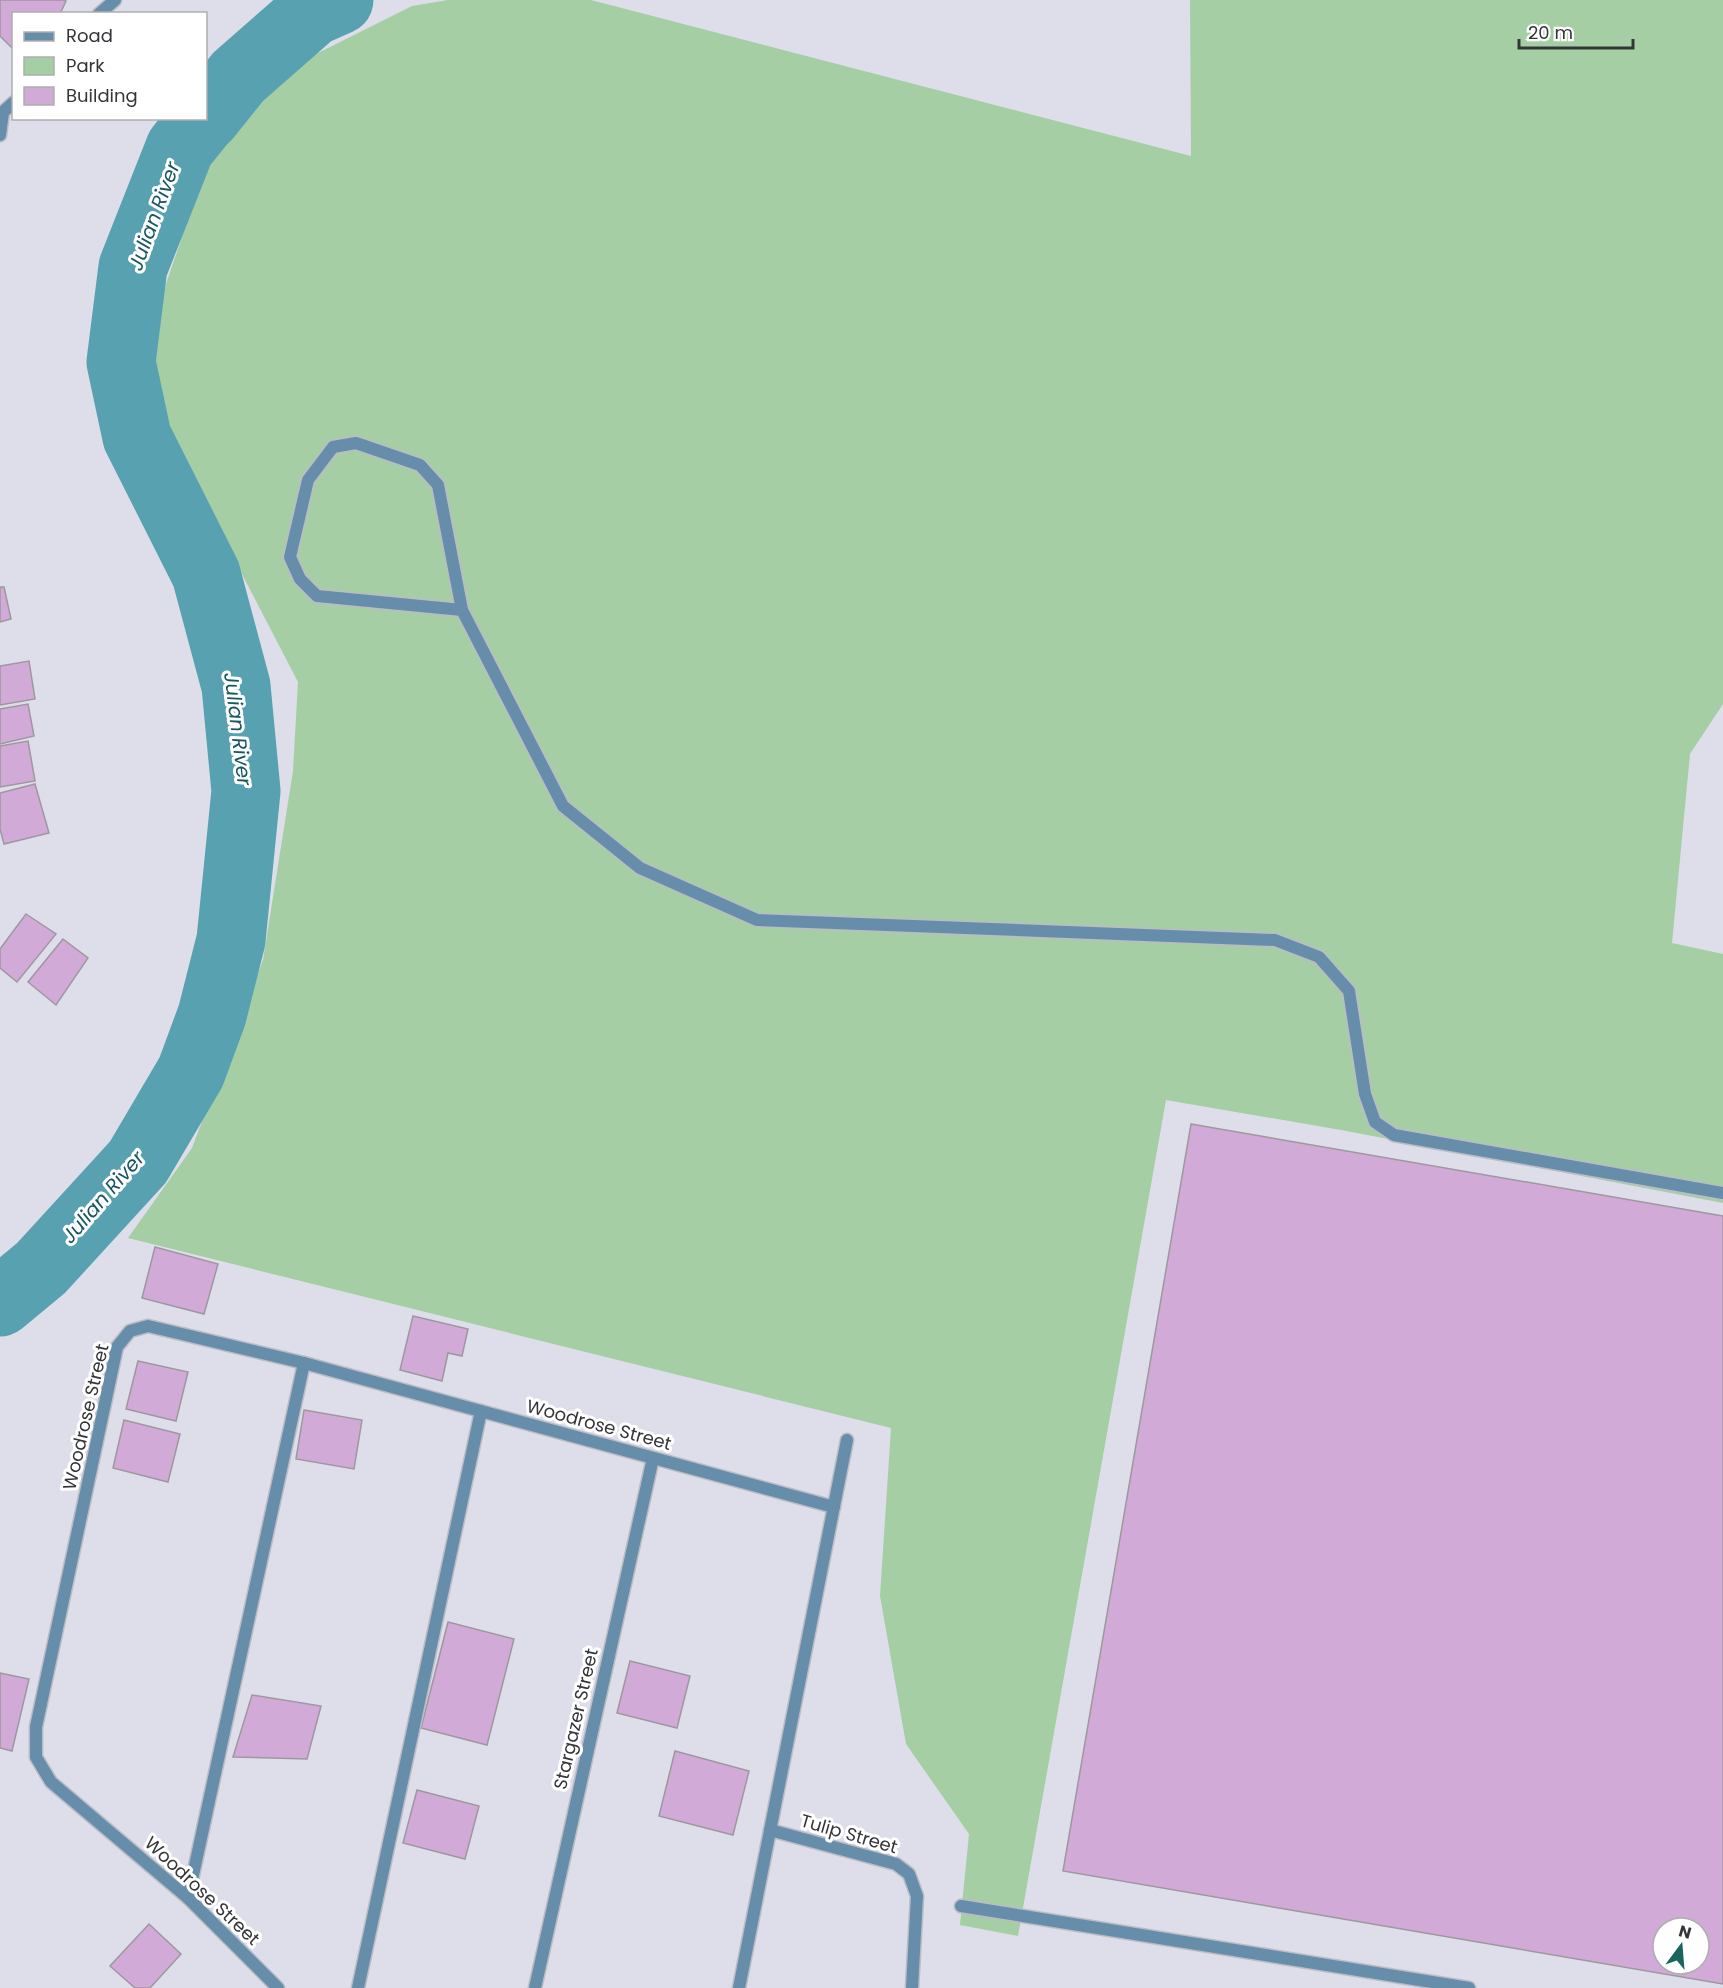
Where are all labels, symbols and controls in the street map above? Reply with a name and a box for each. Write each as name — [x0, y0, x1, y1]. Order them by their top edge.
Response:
legend — [12, 12, 207, 120]
scale bar — [1519, 12, 1633, 50]
text: 20 m — [1528, 20, 1573, 45]
text: Road — [66, 23, 113, 48]
text: Park — [66, 53, 105, 78]
text: Building — [66, 83, 138, 108]
water label: Julian River — [121, 157, 187, 274]
water label: Julian River — [217, 671, 259, 788]
water label: Julian River — [55, 1145, 151, 1249]
street label: Woodrose Street — [57, 1341, 114, 1492]
street label: Woodrose Street — [524, 1393, 674, 1456]
street label: Stargazer Street — [547, 1646, 604, 1792]
street label: Tulip Street — [798, 1808, 901, 1859]
street label: Woodrose Street — [139, 1831, 265, 1951]
north arrow — [1651, 1916, 1711, 1976]
text: N — [1676, 1919, 1694, 1945]

